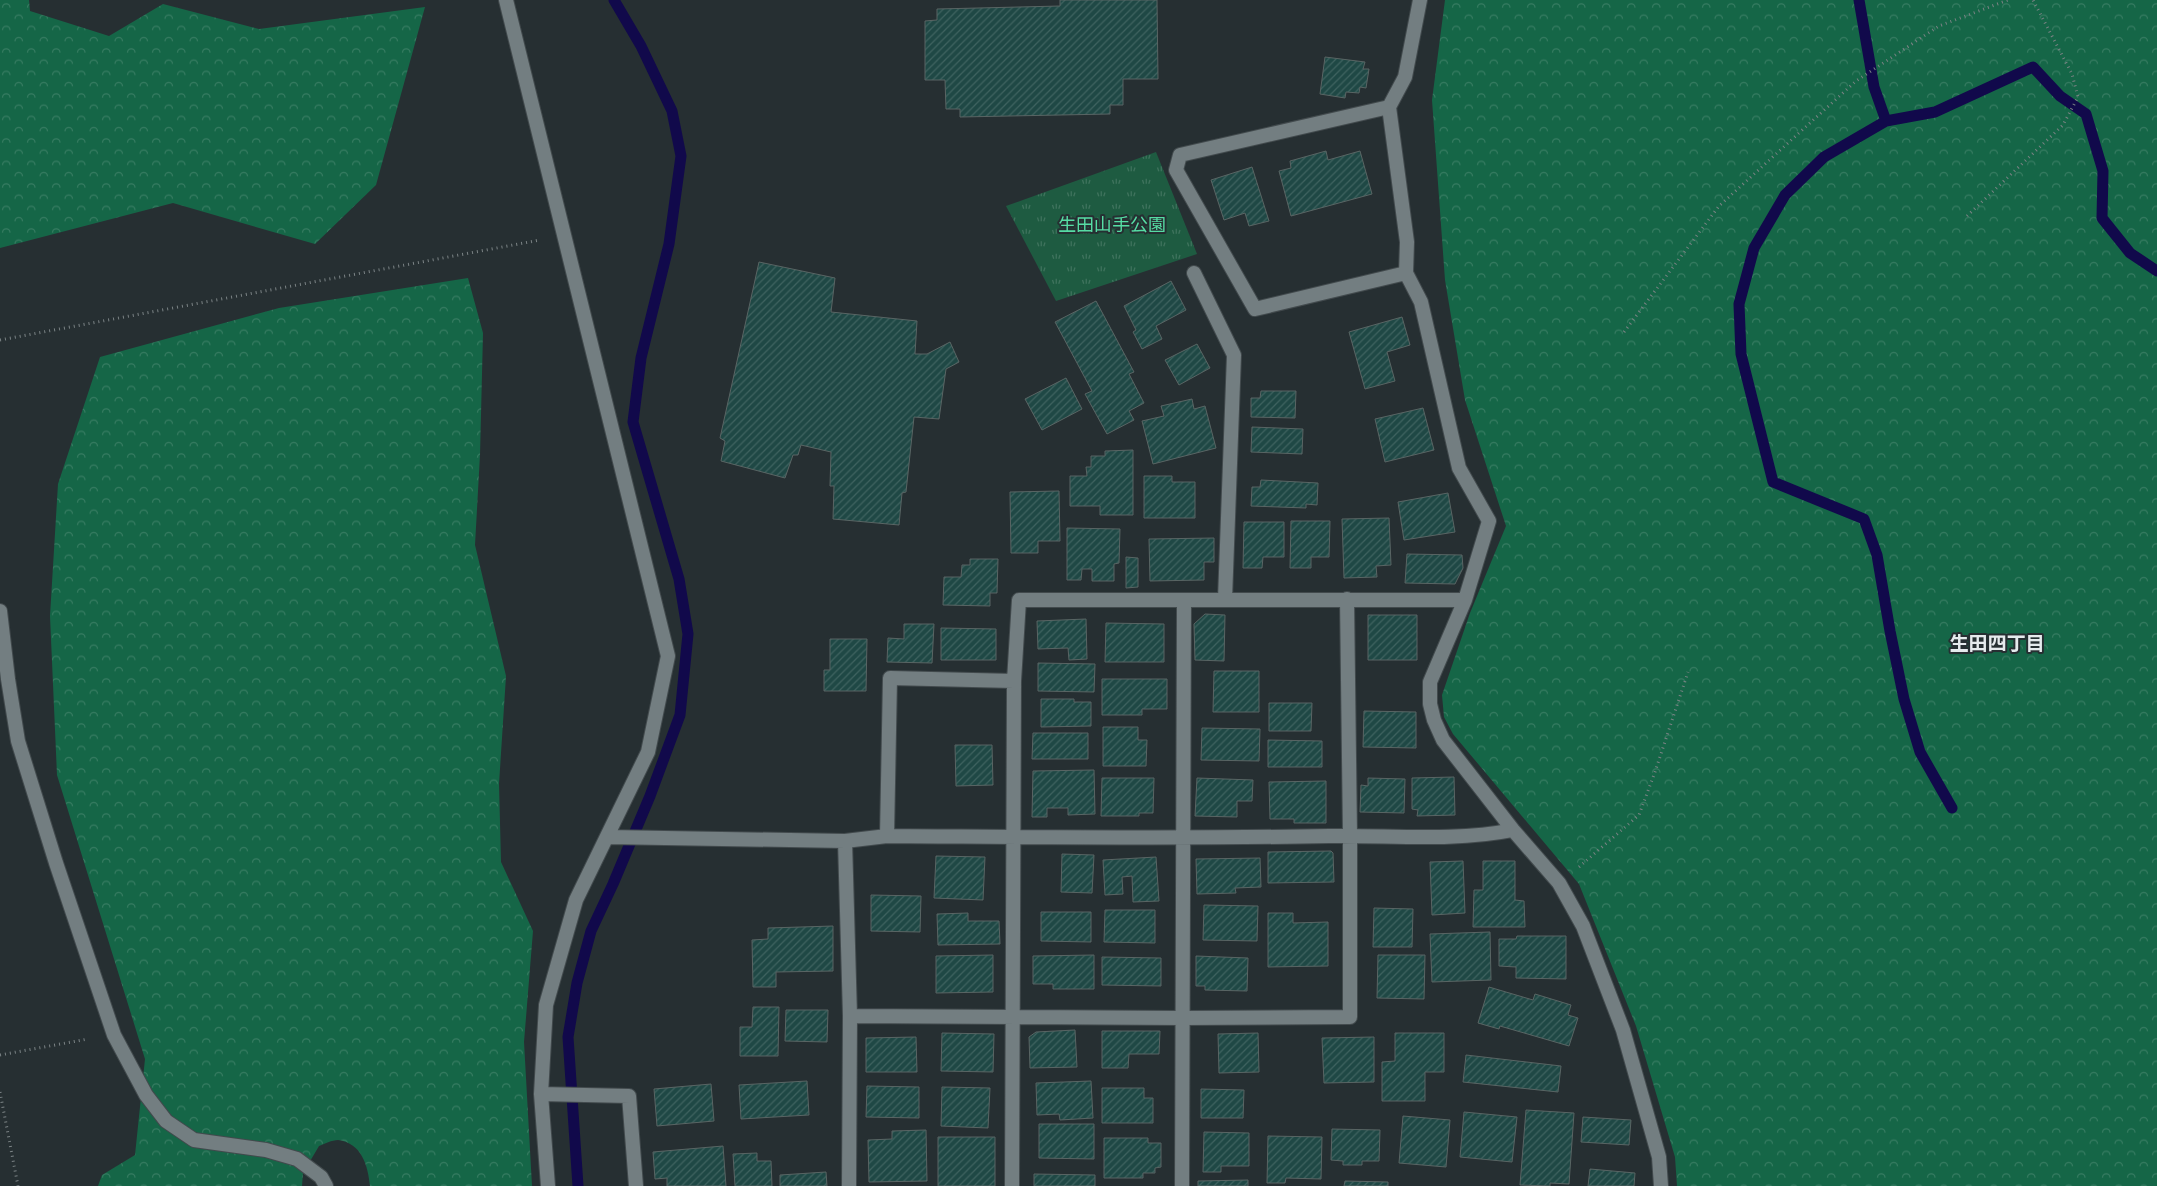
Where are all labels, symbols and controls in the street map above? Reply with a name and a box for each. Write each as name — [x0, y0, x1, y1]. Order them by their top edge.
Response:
park label: 生田山手公園 — [1058, 213, 1166, 238]
district label: 生田四丁目 — [1949, 631, 2045, 658]

